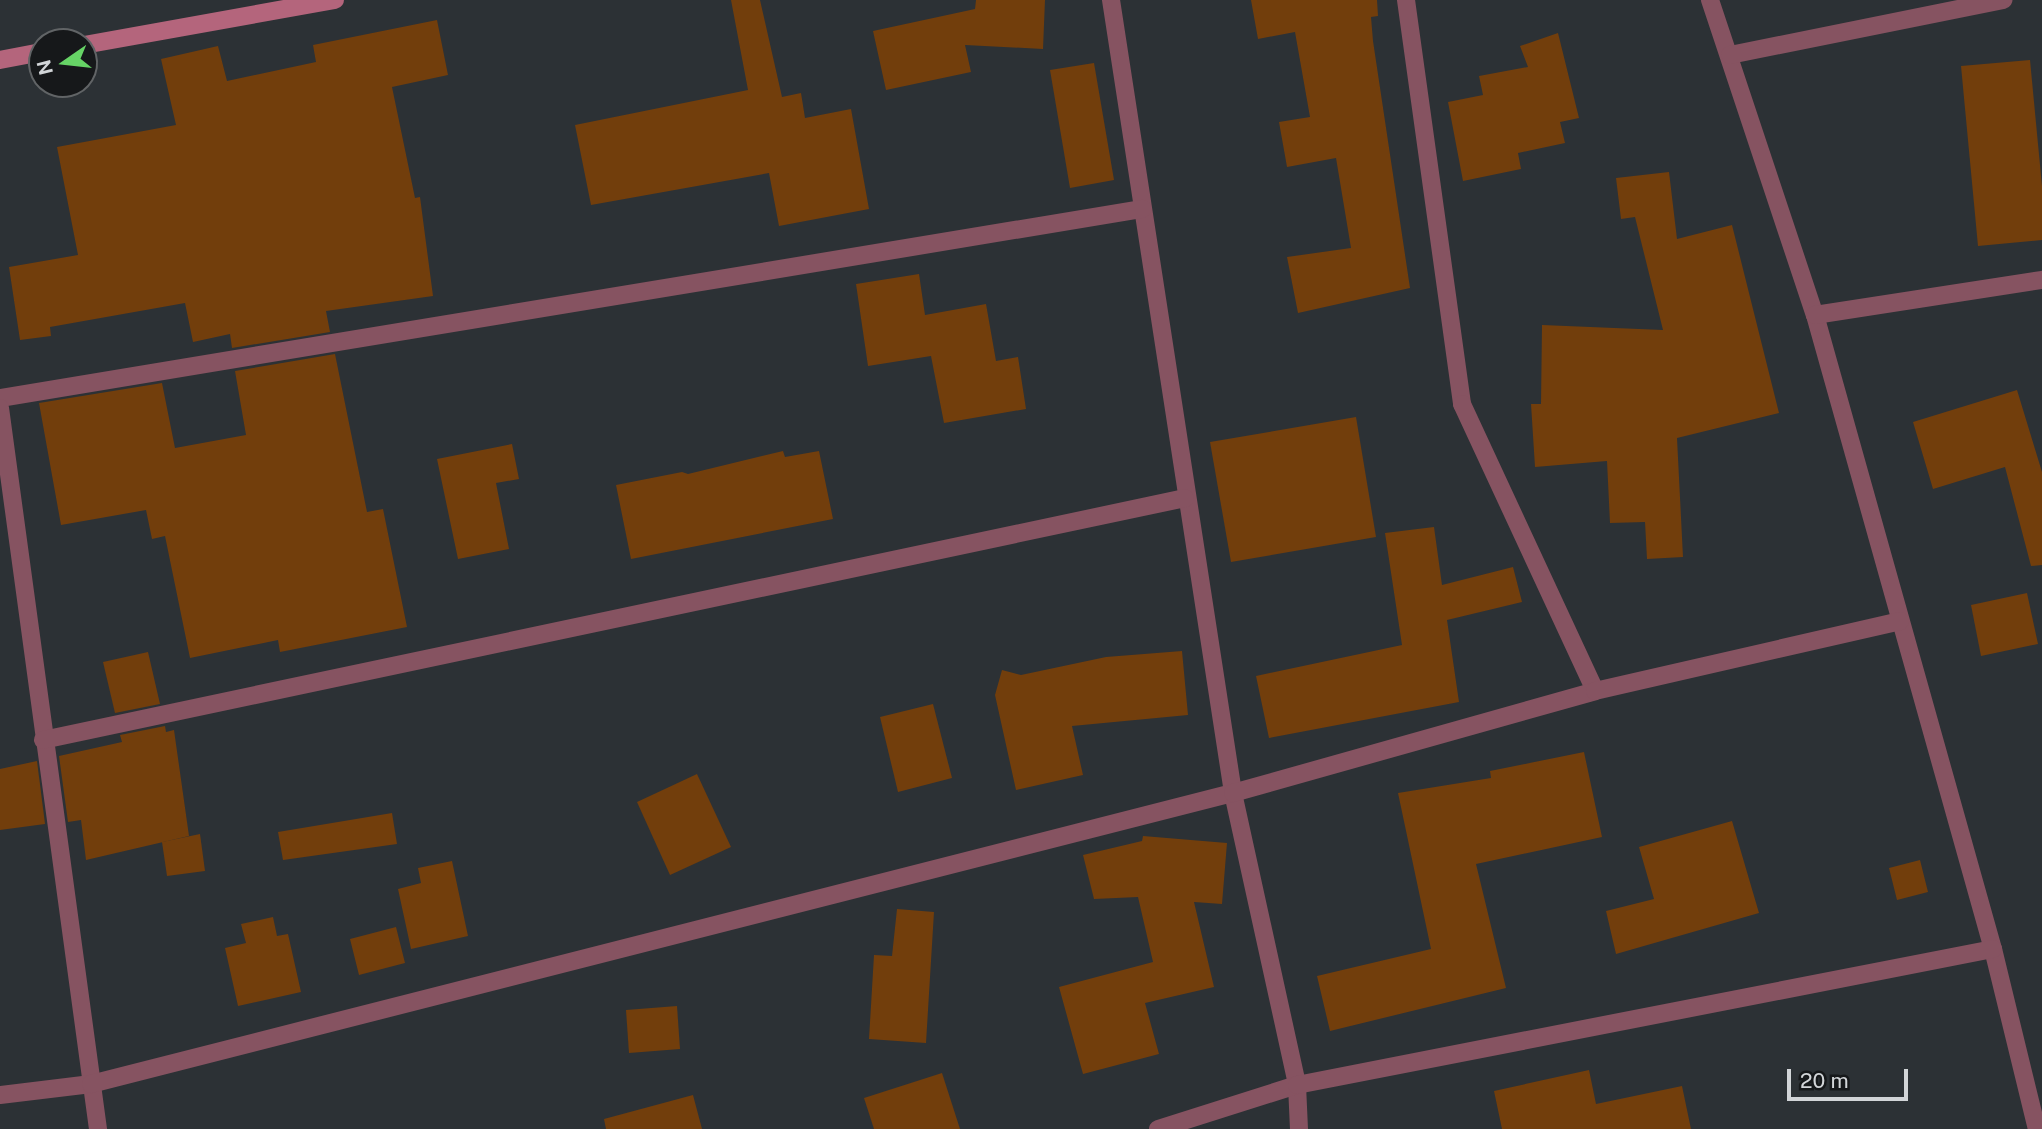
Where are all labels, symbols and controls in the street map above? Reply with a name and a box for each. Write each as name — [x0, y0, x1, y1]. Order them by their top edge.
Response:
north arrow — [28, 28, 98, 98]
text: N — [32, 58, 57, 77]
scale bar — [1790, 1056, 1911, 1100]
text: 20 m — [1800, 1068, 1849, 1093]

